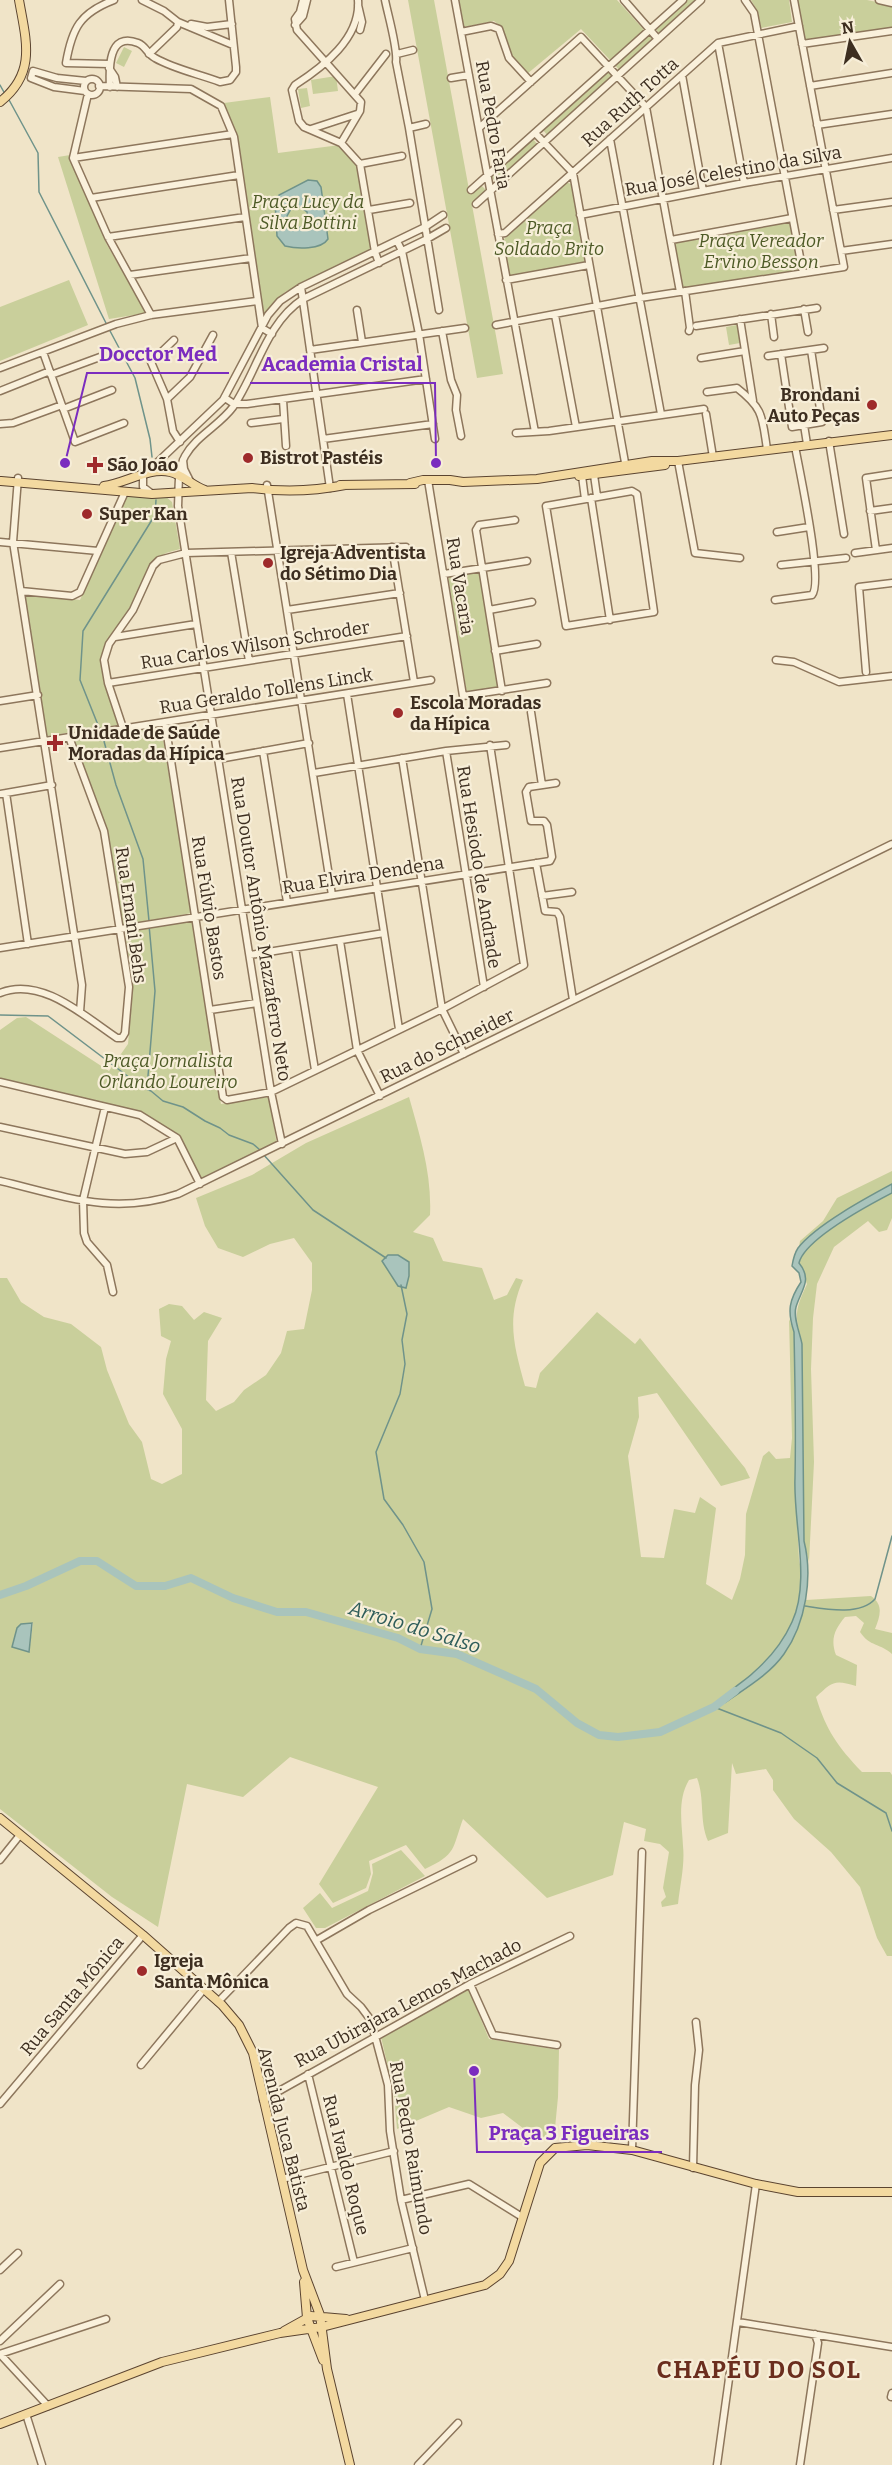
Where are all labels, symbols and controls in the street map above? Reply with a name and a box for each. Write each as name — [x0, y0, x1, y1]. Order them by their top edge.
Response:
north arrow — [820, 12, 880, 72]
text: N — [840, 17, 855, 38]
street label: Rua Ruth Totta — [577, 53, 683, 151]
street label: Rua Pedro Faria — [471, 59, 515, 191]
street label: Rua José Celestino da Silva — [623, 141, 843, 201]
park label: Praça Lucy da Silva Bottini — [252, 191, 364, 234]
park label: Praça Soldado Brito — [494, 217, 604, 260]
park label: Praça Vereador Ervino Besson — [699, 230, 824, 273]
callout: Docctor Med — [87, 335, 229, 373]
text: Docctor Med — [99, 342, 217, 366]
callout: Academia Cristal — [250, 345, 435, 383]
text: Academia Cristal — [261, 352, 423, 376]
place label: Brondani Auto Peças — [767, 384, 860, 427]
marker: Brondani Auto Peças — [865, 398, 879, 412]
place label: Bistrot Pastéis — [260, 447, 383, 469]
marker: Bistrot Pastéis — [241, 451, 255, 465]
place label: São João — [107, 454, 178, 476]
marker: São João — [88, 458, 102, 472]
place label: Super Kan — [99, 503, 188, 525]
marker: Super Kan — [80, 507, 94, 521]
street label: Rua Vacaria — [441, 536, 479, 636]
place label: Igreja Adventista do Sétimo Dia — [280, 542, 426, 585]
marker: Igreja Adventista do Sétimo Dia — [261, 556, 275, 570]
street label: Rua Carlos Wilson Schroder — [139, 616, 371, 674]
street label: Rua Geraldo Tollens Linck — [158, 663, 375, 719]
place label: Escola Moradas da Hípica — [410, 692, 542, 735]
marker: Escola Moradas da Hípica — [391, 706, 405, 720]
place label: Unidade de Saúde Moradas da Hípica — [68, 722, 225, 765]
marker: Unidade de Saúde Moradas da Hípica — [46, 734, 64, 752]
street label: Rua Hesiodo de Andrade — [452, 764, 506, 970]
street label: Rua Doutor Antônio Mazzaferro Neto — [226, 775, 296, 1083]
street label: Rua Fúlvio Bastos — [187, 834, 231, 982]
street label: Rua Ernani Behs — [111, 845, 151, 985]
street label: Rua Elvira Dendena — [281, 851, 446, 899]
street label: Rua do Schneider — [376, 1004, 518, 1088]
park label: Praça Jornalista Orlando Loureiro — [99, 1050, 237, 1093]
water label: Arroio do Salso — [345, 1595, 484, 1658]
street label: Rua Santa Mônica — [16, 1932, 128, 2060]
street label: Rua Ubirajara Lemos Machado — [291, 1934, 525, 2072]
place label: Igreja Santa Mônica — [154, 1950, 269, 1993]
marker: Igreja Santa Mônica — [135, 1964, 149, 1978]
street label: Avenida Juca Batista — [253, 2045, 315, 2214]
street label: Rua Pedro Raimundo — [385, 2059, 437, 2237]
street label: Rua Ivaldo Roque — [318, 2092, 374, 2238]
callout: Praça 3 Figueiras — [477, 2114, 662, 2152]
text: Praça 3 Figueiras — [489, 2121, 650, 2145]
district label: CHAPÉU DO SOL — [657, 2354, 861, 2384]

